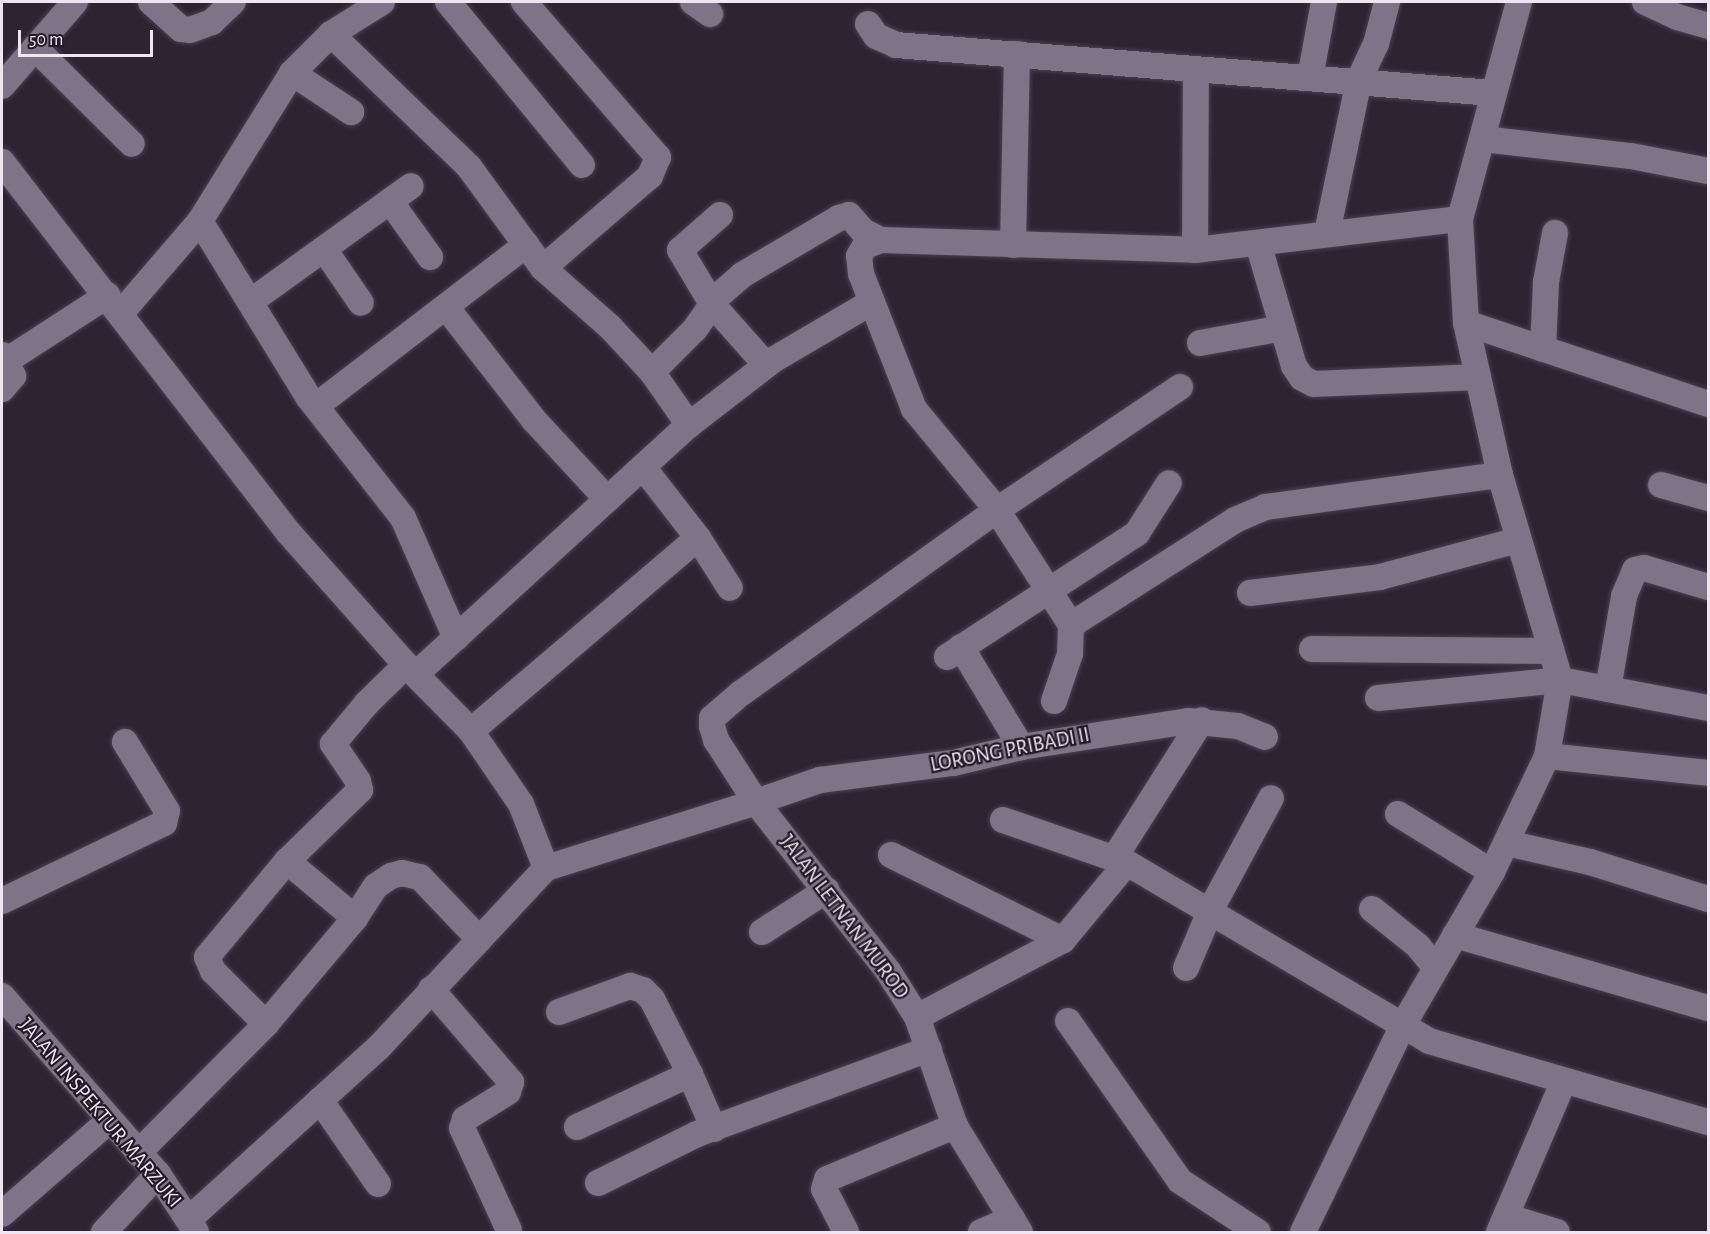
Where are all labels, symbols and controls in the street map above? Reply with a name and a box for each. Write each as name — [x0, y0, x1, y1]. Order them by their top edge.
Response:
scale bar — [21, 18, 156, 56]
text: 50 m — [29, 31, 63, 49]
street label: LORONG PRIBADI II — [928, 722, 1092, 778]
street label: JALAN LETNAN MUROD — [774, 830, 914, 1004]
street label: JALAN INSPEKTUR MARZUKI — [13, 1013, 187, 1213]

